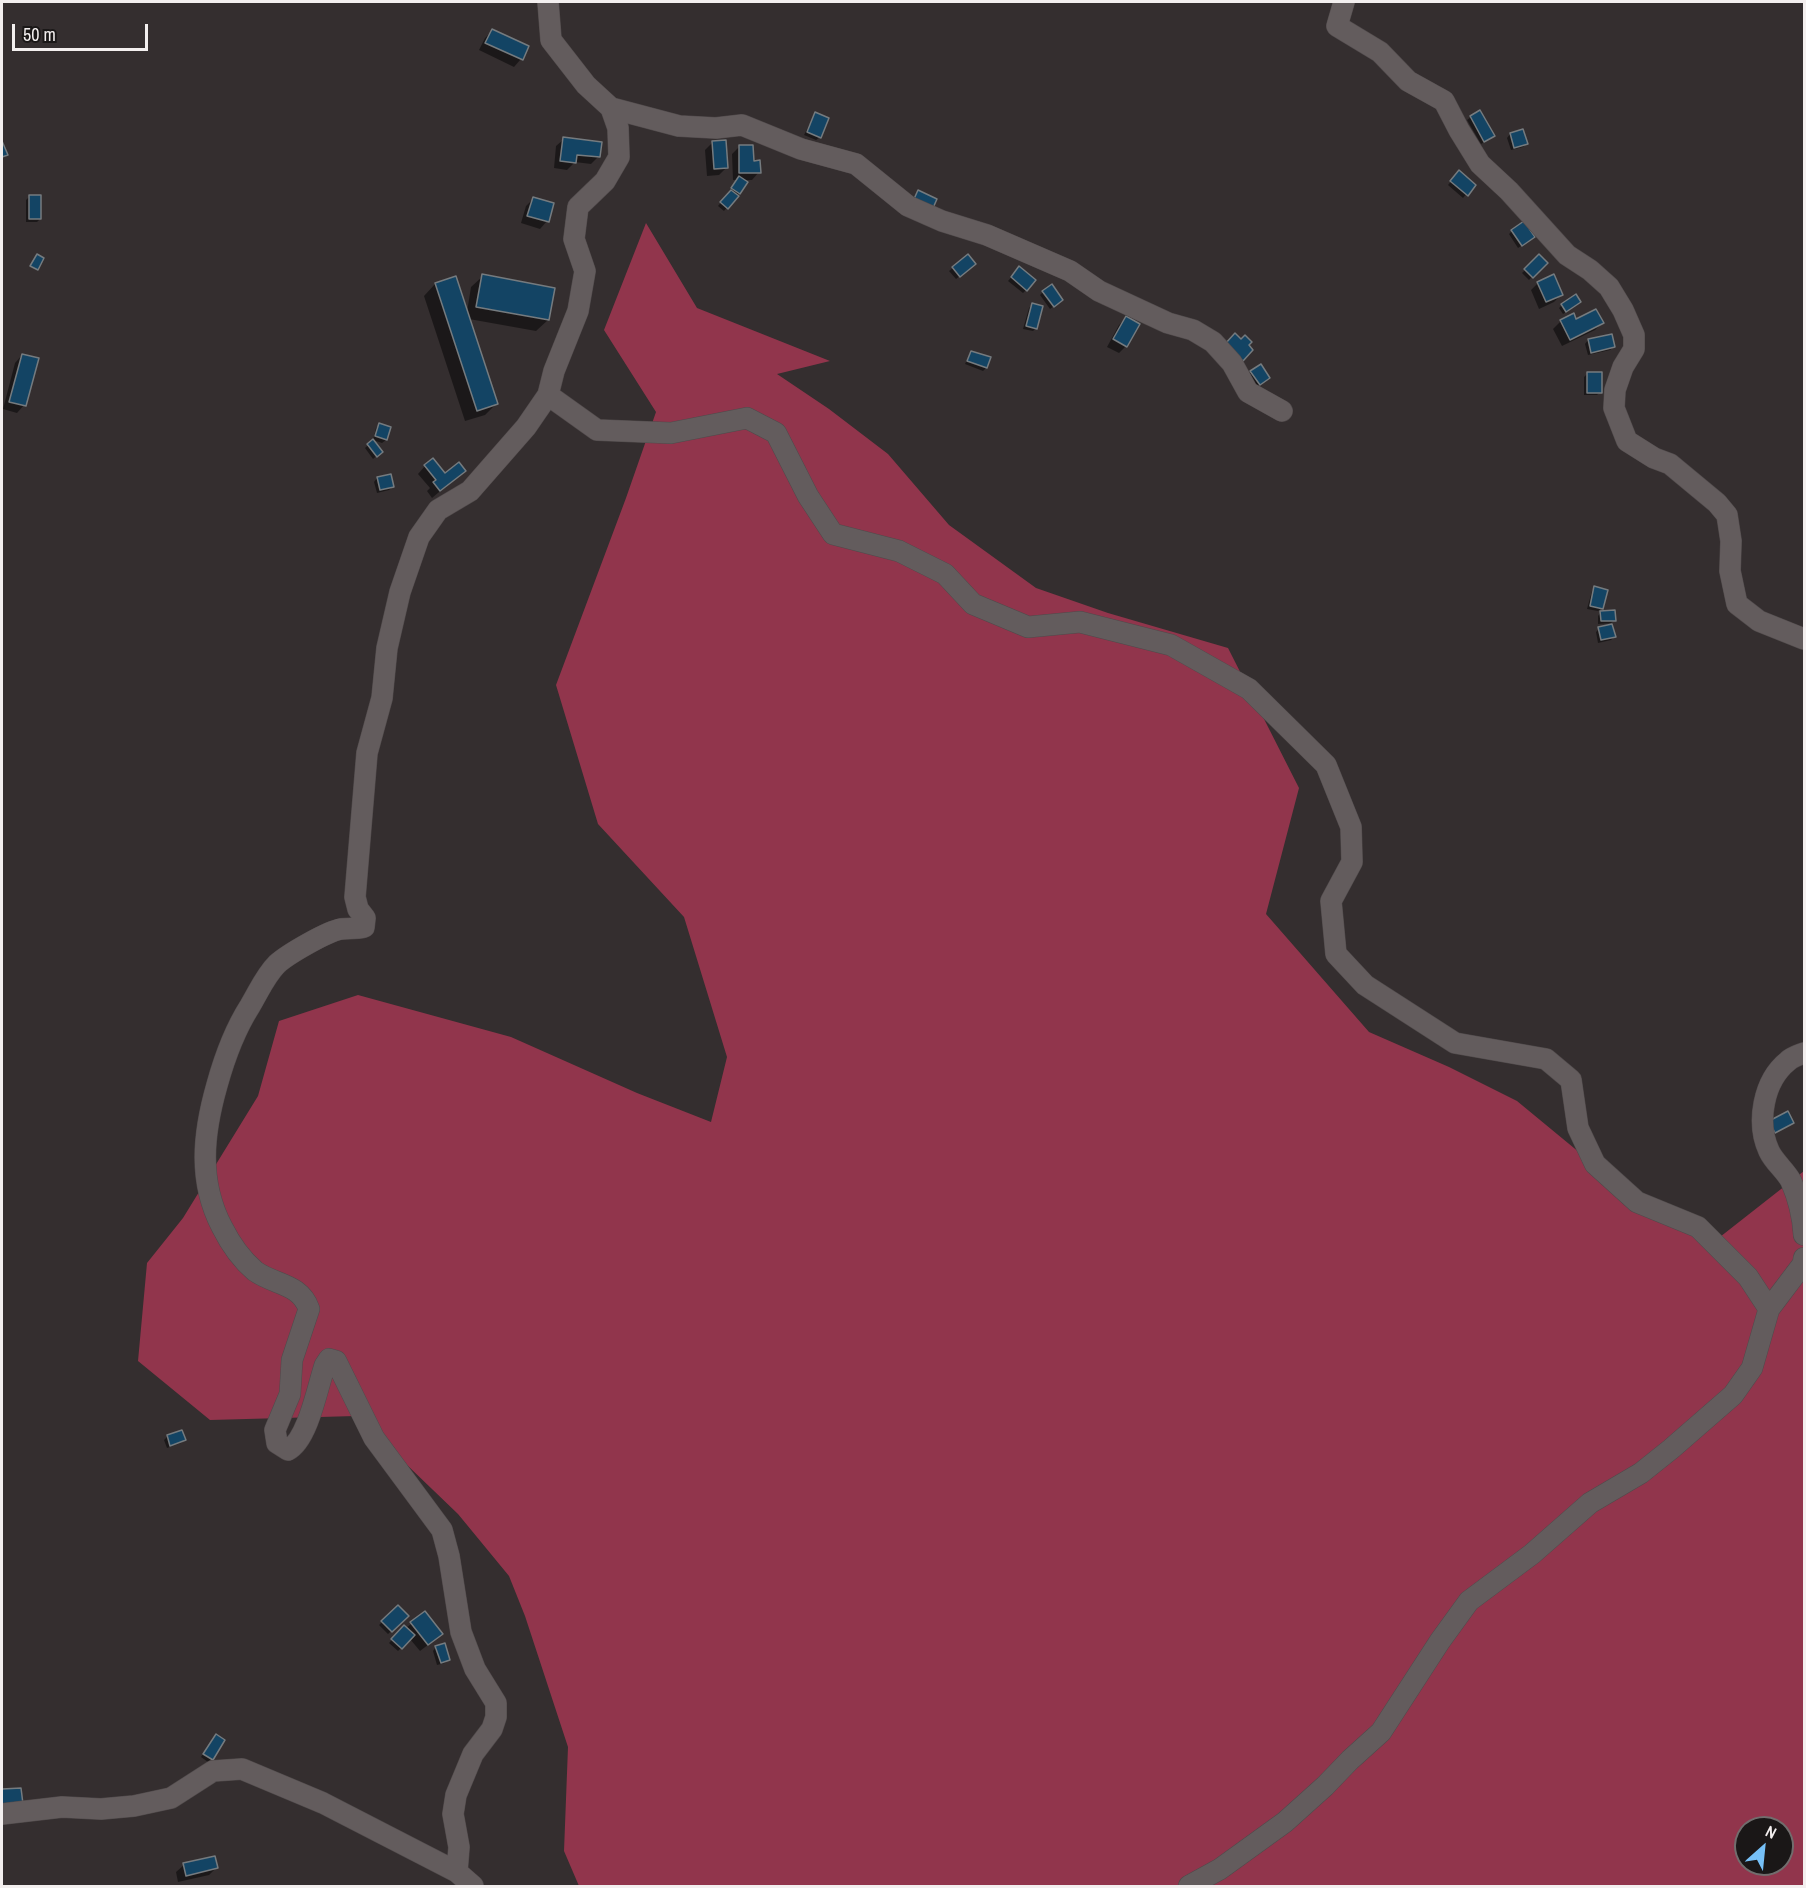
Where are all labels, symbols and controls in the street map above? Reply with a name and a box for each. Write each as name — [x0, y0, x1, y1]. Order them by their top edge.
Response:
scale bar — [15, 12, 152, 50]
text: 50 m — [23, 22, 56, 47]
north arrow — [1734, 1816, 1794, 1876]
text: N — [1762, 1820, 1780, 1844]

